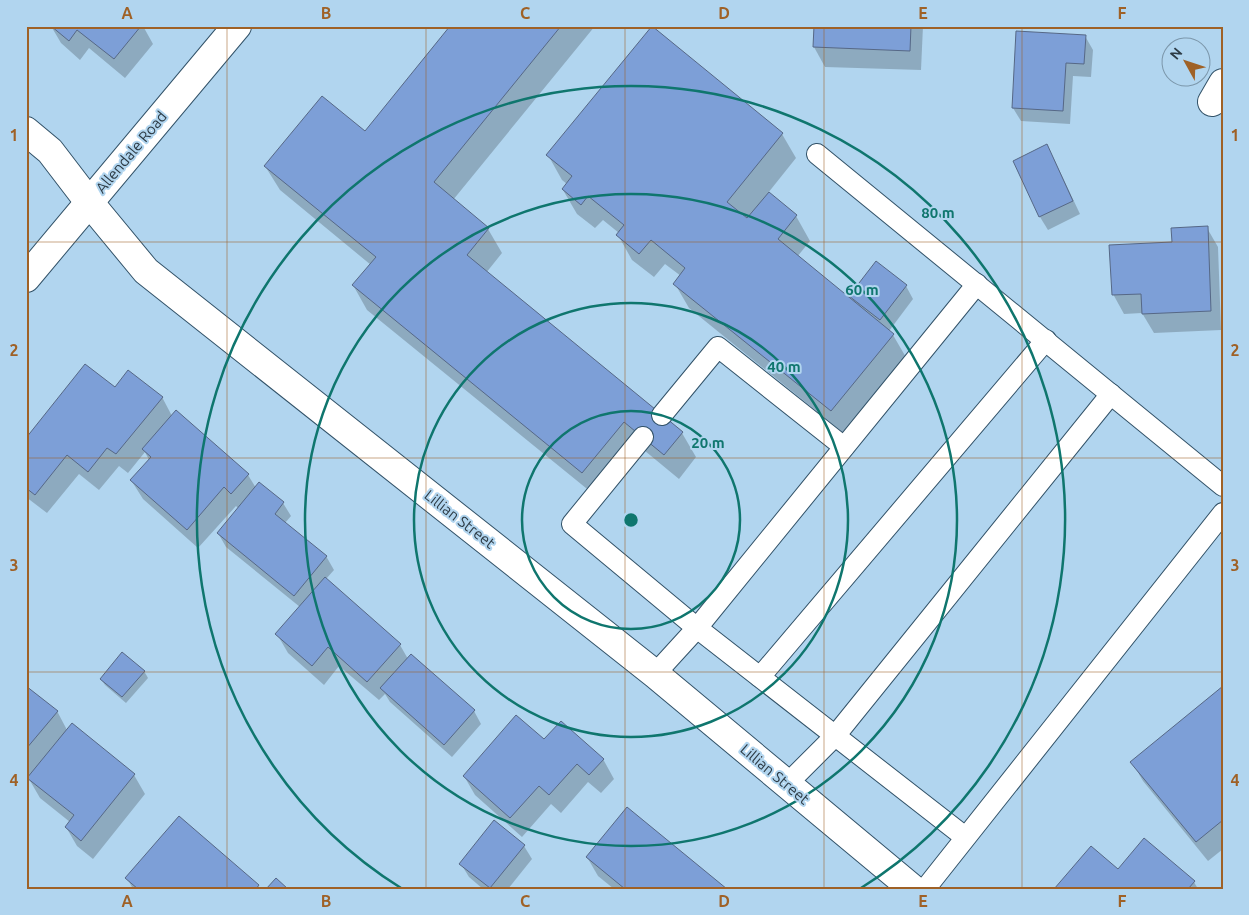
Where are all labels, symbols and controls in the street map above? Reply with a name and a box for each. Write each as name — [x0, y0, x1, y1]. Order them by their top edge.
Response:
text: A — [121, 4, 133, 22]
text: B — [321, 4, 331, 22]
text: C — [520, 4, 530, 22]
text: D — [718, 4, 730, 22]
text: E — [918, 4, 928, 22]
text: F — [1118, 4, 1127, 22]
north arrow — [1162, 38, 1212, 88]
text: N — [1167, 44, 1186, 63]
street label: Allendale Road — [92, 108, 170, 196]
text: 1 — [9, 126, 19, 144]
text: 1 — [1230, 126, 1240, 144]
text: 80 m — [921, 204, 955, 221]
text: 60 m — [845, 281, 879, 298]
text: 2 — [9, 341, 19, 359]
text: 2 — [1230, 341, 1240, 359]
text: 40 m — [767, 358, 801, 375]
text: 20 m — [691, 434, 725, 451]
street label: Lillian Street — [422, 486, 499, 552]
centre of rings — [622, 511, 640, 529]
text: 3 — [9, 556, 19, 574]
text: 3 — [1230, 556, 1240, 574]
street label: Lillian Street — [737, 740, 813, 808]
text: 4 — [9, 771, 19, 789]
text: 4 — [1230, 771, 1240, 789]
text: A — [121, 892, 133, 910]
text: B — [321, 892, 331, 910]
text: C — [520, 892, 530, 910]
text: D — [718, 892, 730, 910]
text: E — [918, 892, 928, 910]
text: F — [1118, 892, 1127, 910]

